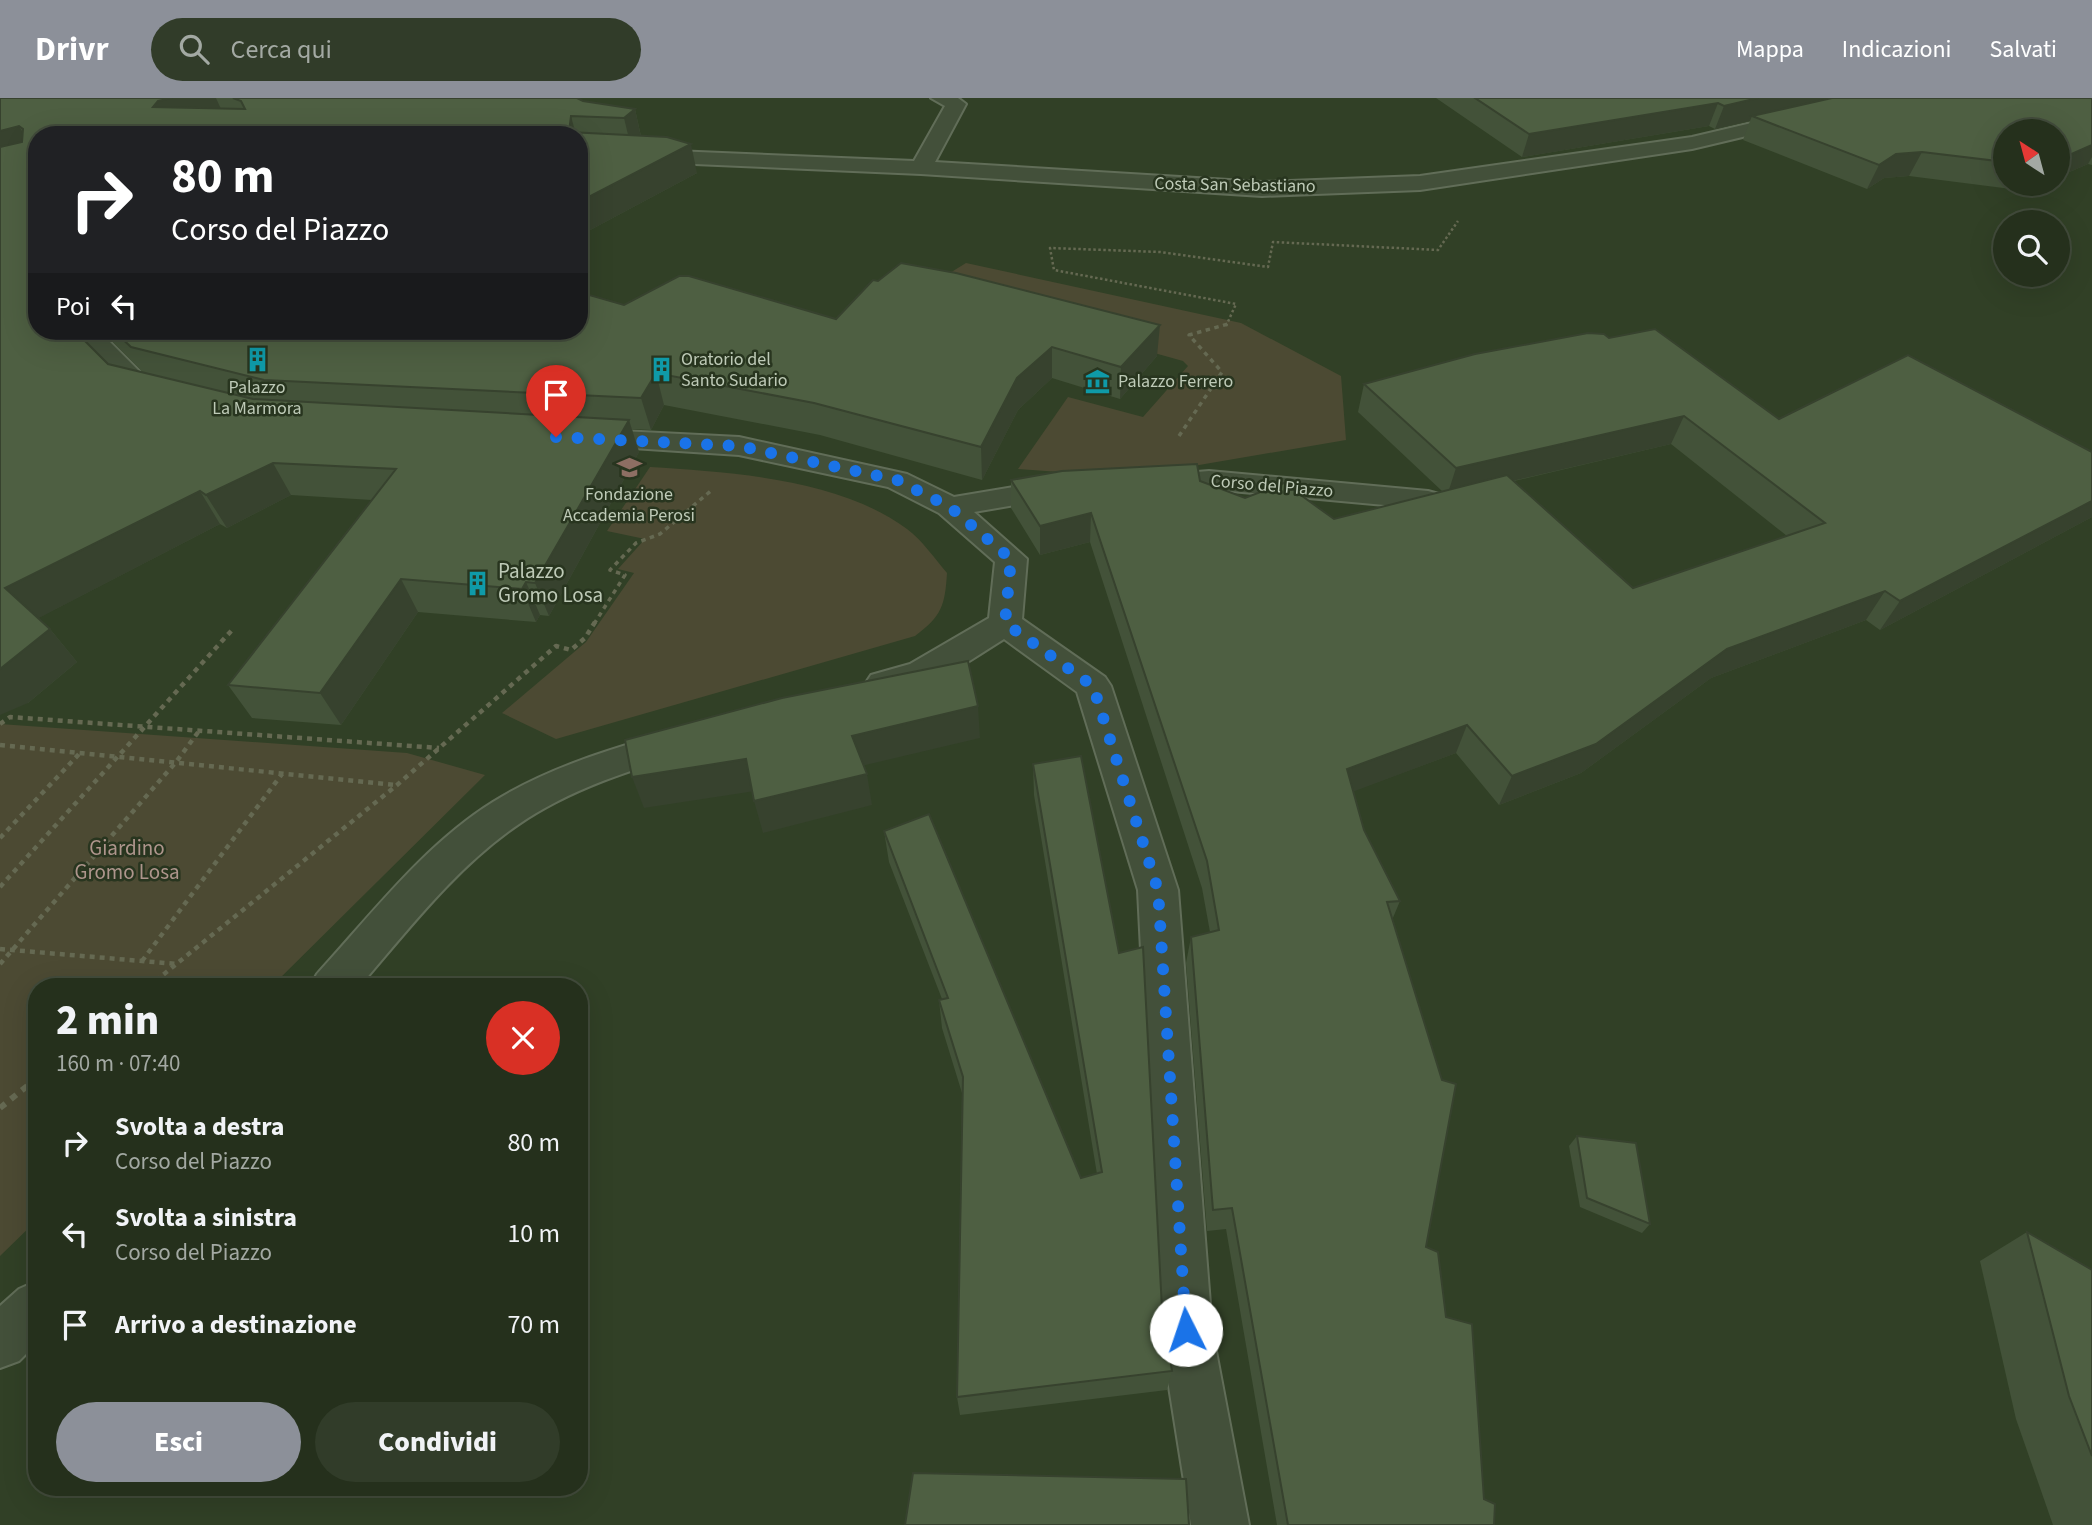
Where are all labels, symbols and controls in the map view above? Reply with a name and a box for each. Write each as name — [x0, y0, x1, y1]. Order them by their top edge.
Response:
search box — [151, 18, 641, 81]
text: Drivr — [35, 26, 109, 73]
icon: search — [175, 30, 213, 68]
text: Cerca qui — [231, 31, 332, 68]
text: Mappa — [1736, 32, 1804, 67]
text: Indicazioni — [1842, 32, 1951, 67]
text: Salvati — [1989, 32, 2057, 67]
north arrow — [1993, 119, 2070, 196]
map controls — [1993, 119, 2070, 287]
text: 80 m — [171, 142, 275, 212]
icon: right — [56, 154, 147, 245]
street label: Costa San Sebastiano — [1154, 171, 1316, 199]
text: Corso del Piazzo — [171, 207, 389, 253]
button: search — [1993, 210, 2070, 287]
icon: left — [105, 287, 143, 325]
text: Poi — [56, 288, 91, 325]
building icon: Palazzo La Marmora — [243, 346, 271, 374]
place label: Oratorio del Santo Sudario — [681, 347, 788, 393]
building icon: Oratorio del Santo Sudario — [647, 355, 675, 383]
pin — [526, 365, 586, 437]
museum icon: Palazzo Ferrero — [1084, 367, 1112, 395]
place label: Palazzo Ferrero — [1118, 369, 1233, 394]
place label: Palazzo La Marmora — [212, 375, 302, 421]
icon: arrive — [537, 376, 575, 414]
school or university icon: Fondazione Accademia Perosi — [615, 453, 643, 481]
street label: Corso del Piazzo — [1210, 468, 1334, 504]
place label: Fondazione Accademia Perosi — [563, 482, 695, 528]
place label: Palazzo Gromo Losa — [498, 556, 603, 610]
building icon: Palazzo Gromo Losa — [464, 569, 492, 597]
park label: Giardino Gromo Losa — [74, 833, 180, 887]
text: 2 min — [56, 991, 159, 1051]
button: close — [486, 1001, 560, 1075]
text: 160 m · 07:40 — [56, 1047, 180, 1080]
text: Svolta a destra — [115, 1108, 285, 1145]
icon: right — [56, 1124, 94, 1162]
text: 80 m — [507, 1124, 560, 1161]
text: Corso del Piazzo — [115, 1145, 272, 1178]
text: Svolta a sinistra — [115, 1199, 297, 1236]
icon: left — [56, 1215, 94, 1253]
text: 10 m — [507, 1215, 560, 1252]
text: Corso del Piazzo — [115, 1236, 272, 1269]
position arrow — [1149, 1293, 1223, 1367]
icon: arrive — [56, 1306, 94, 1344]
text: Arrivo a destinazione — [115, 1306, 357, 1343]
text: 70 m — [507, 1306, 560, 1343]
button: Esci — [56, 1402, 301, 1482]
button: Condividi — [315, 1402, 560, 1482]

